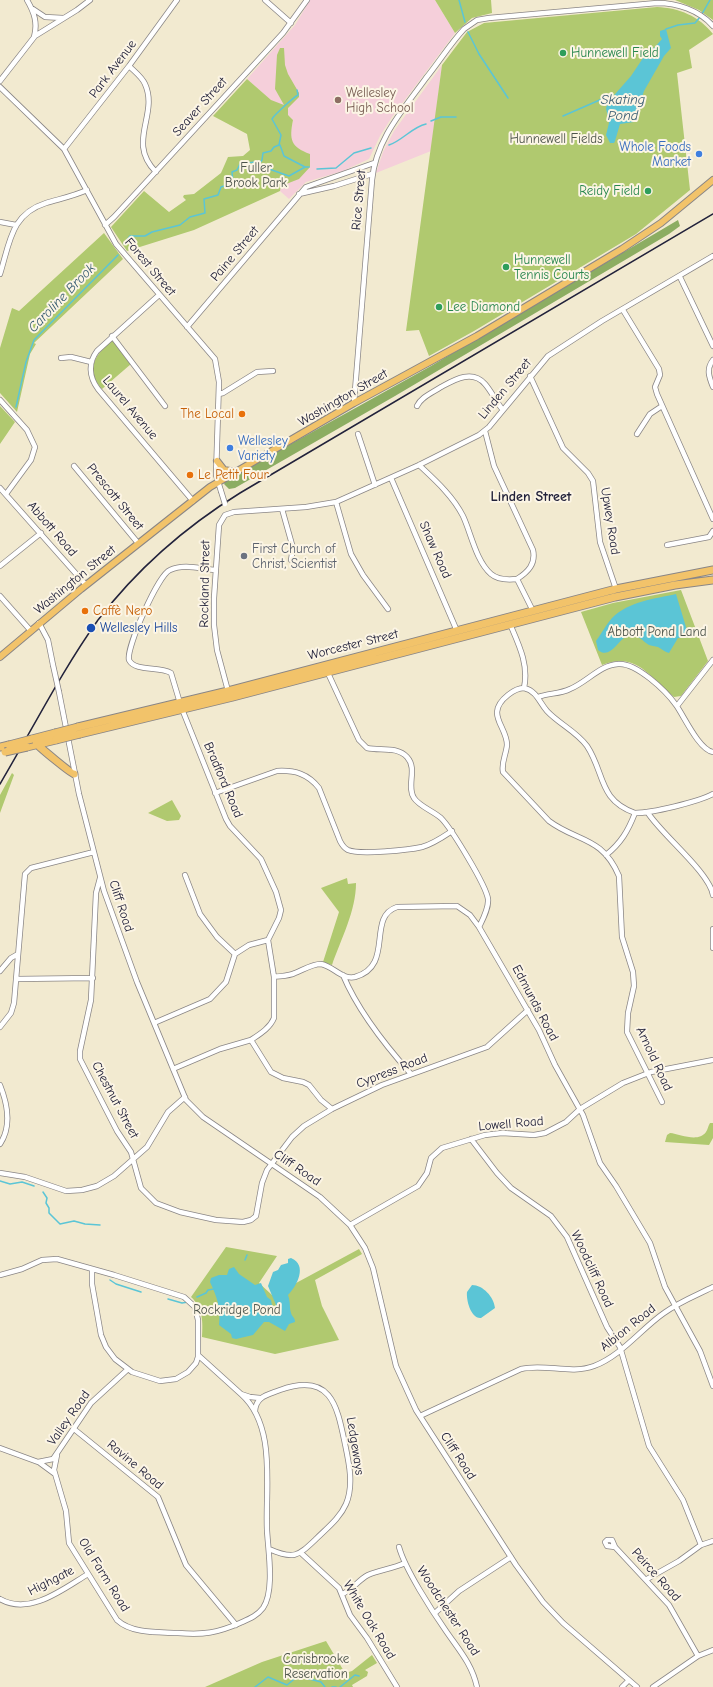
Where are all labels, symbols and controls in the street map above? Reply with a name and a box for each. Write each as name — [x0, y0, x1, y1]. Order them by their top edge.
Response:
street label: Park Avenue — [86, 37, 140, 101]
place label: Hunnewell Field — [571, 45, 659, 61]
marker: Hunnewell Field — [558, 48, 568, 58]
street label: Seaver Street — [169, 74, 231, 140]
place label: Wellesley High School — [346, 85, 414, 116]
water label: Skating Pond — [601, 92, 645, 124]
marker: Wellesley High School — [333, 95, 343, 105]
park label: Hunnewell Fields — [509, 131, 603, 147]
place label: Whole Foods Market — [619, 139, 691, 170]
marker: Whole Foods Market — [694, 149, 704, 159]
park label: Fuller Brook Park — [225, 160, 287, 191]
street label: Rice Street — [349, 169, 369, 231]
place label: Reidy Field — [579, 183, 640, 199]
marker: Reidy Field — [643, 186, 653, 196]
street label: Paine Street — [207, 223, 263, 285]
street label: Forest Street — [121, 235, 179, 299]
place label: Hunnewell Tennis Courts — [514, 252, 589, 283]
water label: Caroline Brook — [25, 260, 99, 336]
marker: Hunnewell Tennis Courts — [501, 262, 511, 272]
place label: Lee Diamond — [447, 299, 520, 315]
marker: Lee Diamond — [434, 302, 444, 312]
street label: Linden Street — [475, 356, 535, 422]
street label: Washington Street — [295, 366, 391, 430]
street label: Laurel Avenue — [99, 373, 161, 443]
place label: The Local — [180, 406, 234, 422]
marker: The Local — [237, 409, 247, 419]
place label: Wellesley Variety — [238, 433, 288, 464]
marker: Wellesley Variety — [225, 443, 235, 453]
street label: Prescott Street — [83, 460, 147, 534]
place label: Le Petit Four — [198, 467, 269, 483]
marker: Le Petit Four — [185, 470, 195, 480]
street label: Upwey Road — [597, 486, 623, 556]
district label: Linden Street — [491, 489, 571, 505]
street label: Abbott Road — [24, 498, 80, 560]
street label: Shaw Road — [415, 519, 455, 581]
street label: Rockland Street — [196, 540, 214, 628]
place label: First Church of Christ, Scientist — [252, 541, 337, 572]
street label: Washington Street — [31, 542, 119, 618]
marker: First Church of Christ, Scientist — [239, 551, 249, 561]
place label: Caffè Nero — [93, 603, 152, 619]
marker: Caffè Nero — [80, 606, 90, 616]
place label: Wellesley Hills — [100, 620, 177, 636]
marker: Wellesley Hills — [85, 622, 97, 634]
park label: Abbott Pond Land — [607, 624, 707, 640]
street label: Worcester Street — [306, 626, 400, 664]
street label: Bradford Road — [200, 740, 246, 820]
street label: Cliff Road — [105, 878, 137, 934]
street label: Edmunds Road — [508, 962, 562, 1044]
street label: Arnold Road — [632, 1024, 676, 1094]
street label: Cypress Road — [354, 1050, 430, 1092]
street label: Chestnut Street — [88, 1059, 142, 1141]
street label: Lowell Road — [478, 1113, 544, 1135]
street label: Cliff Road — [270, 1147, 324, 1189]
street label: Woodcliff Road — [567, 1228, 617, 1310]
street label: Albion Road — [597, 1301, 659, 1355]
park label: Rockridge Pond — [193, 1302, 281, 1318]
street label: Valley Road — [44, 1388, 94, 1448]
street label: Ledgeways — [343, 1416, 367, 1476]
street label: Cliff Road — [437, 1429, 479, 1483]
street label: Ravine Road — [104, 1437, 166, 1493]
street label: Old Farm Road — [75, 1535, 133, 1615]
street label: Peirce Road — [628, 1545, 684, 1605]
street label: Highgate — [25, 1563, 77, 1599]
street label: Woodchester Road — [413, 1563, 483, 1659]
street label: White Oak Road — [339, 1578, 399, 1662]
park label: Carisbrooke Reservation — [283, 1651, 349, 1682]

